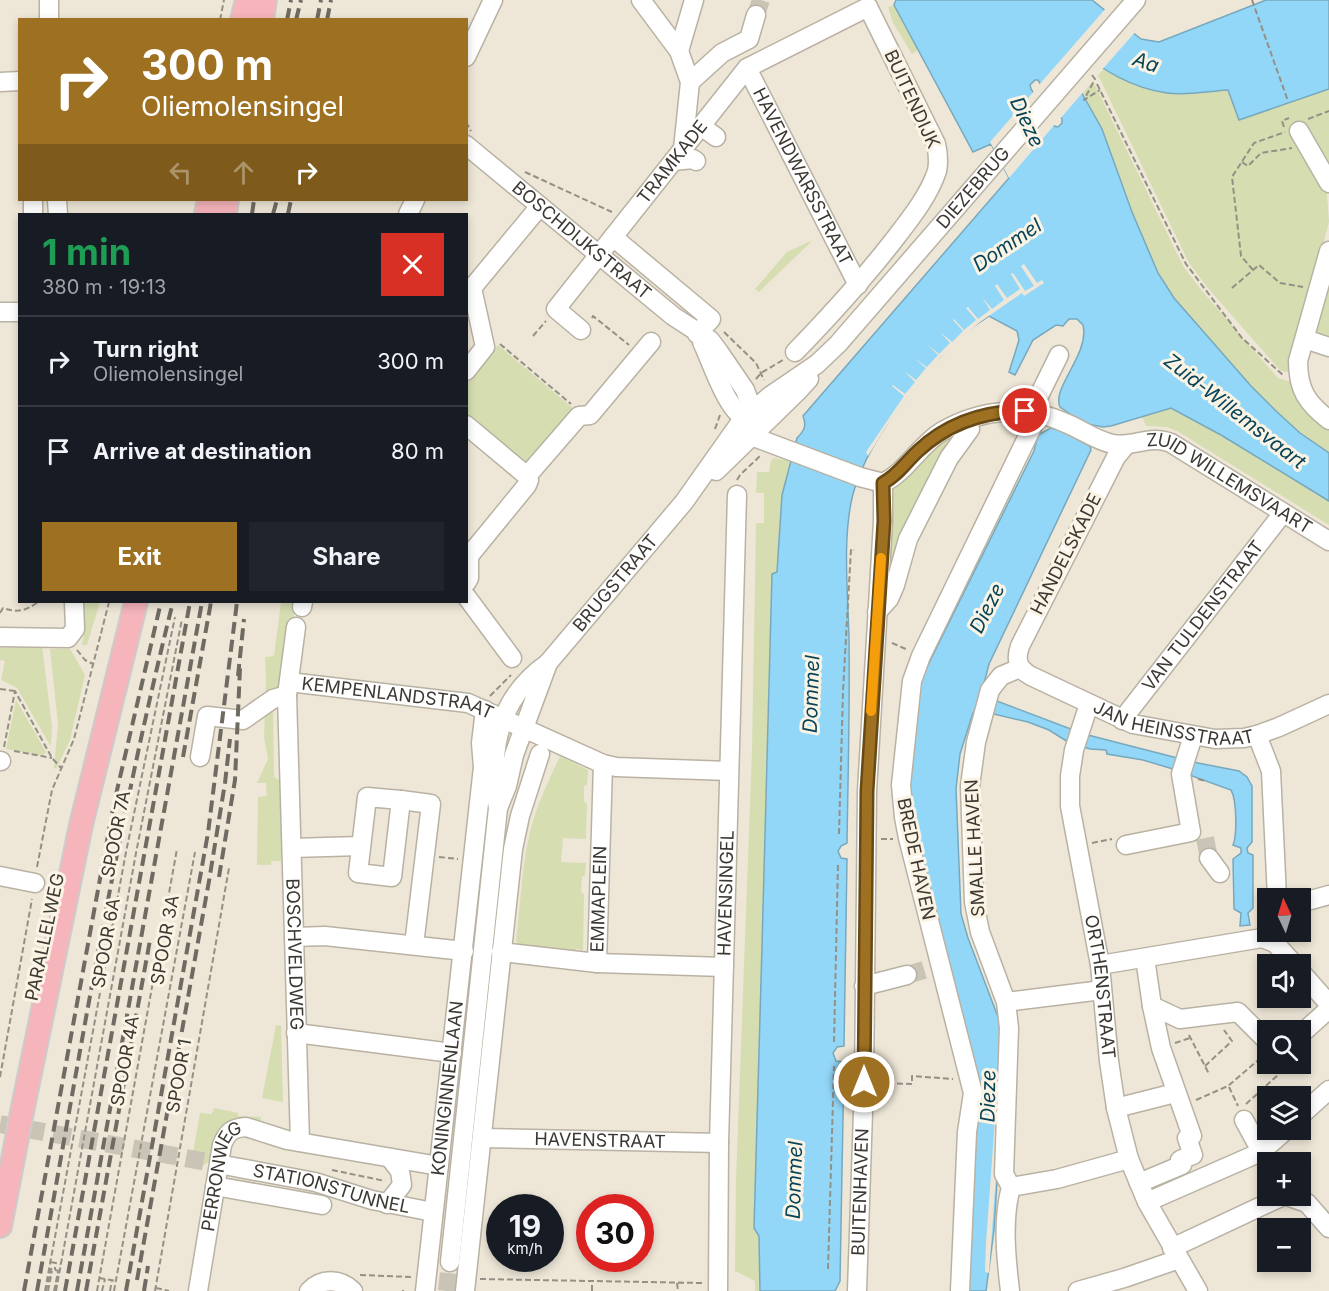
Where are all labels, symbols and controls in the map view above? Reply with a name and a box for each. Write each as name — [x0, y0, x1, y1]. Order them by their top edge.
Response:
text: 300 m — [141, 39, 273, 90]
icon: right — [42, 42, 120, 120]
street label: BUITENDIJK — [880, 46, 944, 151]
water label: Aa — [1129, 46, 1162, 77]
street label: HAVENDWARSSTRAAT — [749, 84, 857, 269]
text: Oliemolensingel — [141, 90, 344, 123]
water label: Dieze — [1005, 93, 1049, 151]
street label: TRAMKADE — [633, 116, 711, 208]
street label: DIEZEBRUG — [932, 142, 1014, 233]
icon: left — [164, 156, 197, 189]
icon: ahead — [227, 156, 260, 189]
icon: right — [290, 156, 323, 189]
street label: BOSCHDIJKSTRAAT — [508, 177, 656, 304]
water label: Dommel — [968, 213, 1046, 277]
text: 1 min — [42, 230, 131, 274]
button: close — [381, 233, 444, 296]
text: 380 m · 19:13 — [42, 275, 166, 299]
text: Turn right — [93, 336, 199, 362]
icon: right — [42, 345, 75, 378]
text: 300 m — [377, 348, 444, 374]
water label: Zuid-Willemsvaart — [1159, 348, 1311, 474]
text: Oliemolensingel — [93, 362, 243, 386]
pin — [999, 385, 1050, 436]
icon: arrive — [1008, 394, 1041, 427]
street label: ZUID WILLEMSVAART — [1146, 429, 1316, 538]
icon: arrive — [42, 435, 75, 468]
text: Arrive at destination — [93, 438, 312, 464]
text: 80 m — [391, 438, 444, 464]
street label: HANDELSKADE — [1026, 490, 1105, 618]
button: Exit — [42, 522, 237, 591]
button: Share — [249, 522, 444, 591]
street label: BRUGSTRAAT — [568, 530, 662, 635]
street label: VAN TULDENSTRAAT — [1138, 536, 1268, 695]
water label: Dieze — [964, 579, 1010, 637]
water label: Dommel — [798, 655, 824, 733]
street label: KEMPENLANDSTRAAT — [301, 673, 497, 723]
street label: JAN HEINSSTRAAT — [1090, 696, 1256, 750]
street label: SMALLE HAVEN — [960, 779, 989, 917]
street label: SPOOR 7A — [97, 789, 134, 879]
street label: BREDE HAVEN — [893, 796, 940, 922]
street label: HAVENSINGEL — [713, 830, 738, 956]
street label: EMMAPLEIN — [586, 845, 611, 953]
street label: PARALLELWEG — [21, 871, 68, 1003]
street label: BOSCHVELDWEG — [282, 878, 308, 1031]
north arrow — [1257, 888, 1311, 942]
map controls — [1257, 888, 1311, 1272]
street label: SPOOR 3A — [146, 893, 183, 986]
street label: SPOOR 6A — [87, 896, 124, 989]
street label: ORTHENSTRAAT — [1081, 913, 1120, 1059]
button: sound — [1257, 954, 1311, 1008]
street label: KONINGINNENLAAN — [427, 1000, 467, 1177]
street label: SPOOR 4A — [106, 1014, 143, 1108]
button: search — [1257, 1020, 1311, 1074]
street label: SPOOR 1 — [162, 1037, 195, 1114]
position arrow — [832, 1050, 896, 1114]
water label: Dieze — [976, 1069, 1000, 1123]
button: layers — [1257, 1086, 1311, 1140]
street label: PERRONWEG — [197, 1117, 245, 1233]
street label: HAVENSTRAAT — [534, 1128, 666, 1152]
street label: BUITENHAVEN — [847, 1128, 872, 1256]
water label: Dommel — [781, 1141, 807, 1219]
button: + — [1257, 1152, 1311, 1206]
street label: STATIONSTUNNEL — [251, 1160, 412, 1217]
speed limit sign: 30 — [576, 1194, 654, 1272]
text: 19 — [509, 1208, 541, 1244]
button: − — [1257, 1218, 1311, 1272]
text: km/h — [507, 1239, 543, 1258]

